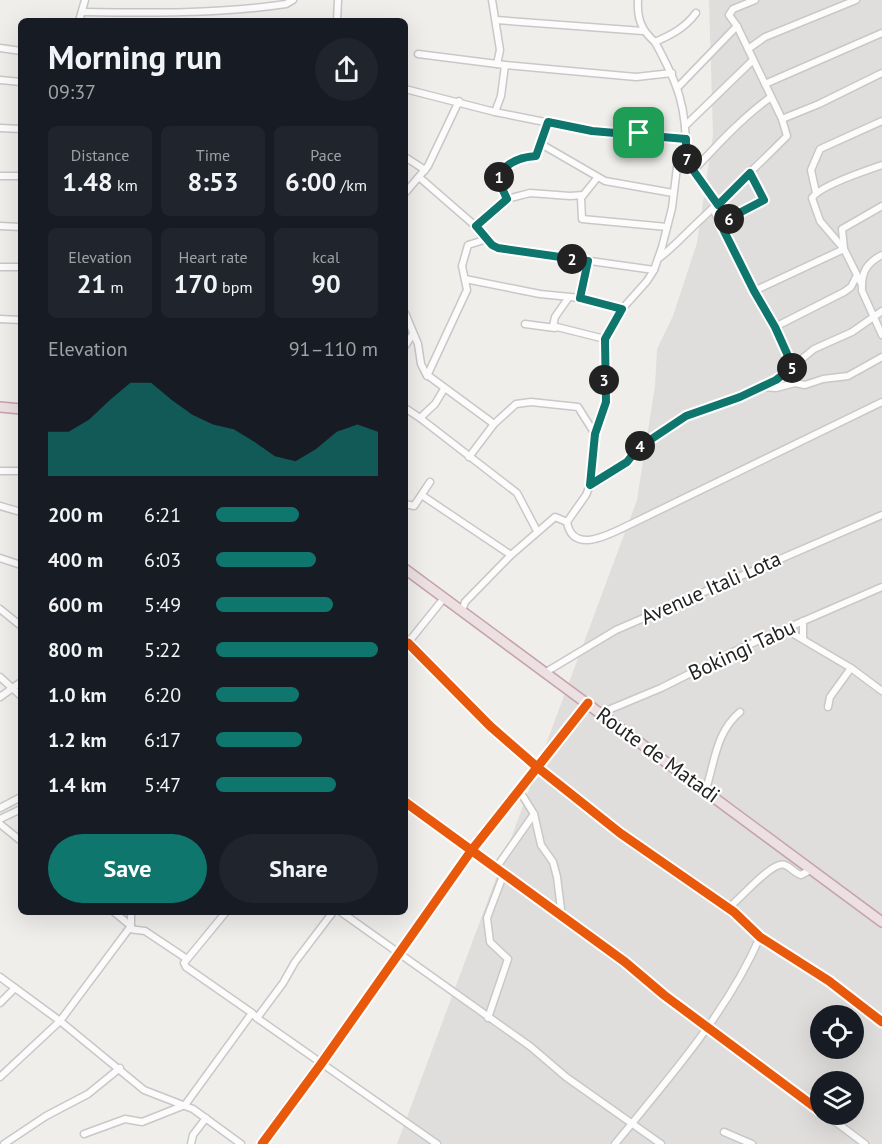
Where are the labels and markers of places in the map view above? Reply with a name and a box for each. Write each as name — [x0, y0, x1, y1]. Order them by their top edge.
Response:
pin — [613, 107, 664, 158]
pin: 7 — [672, 144, 702, 174]
pin: 1 — [484, 162, 514, 192]
pin: 6 — [714, 204, 744, 234]
pin: 2 — [557, 244, 587, 274]
pin: 5 — [777, 353, 807, 383]
pin: 3 — [589, 365, 619, 395]
pin: 4 — [625, 431, 655, 461]

